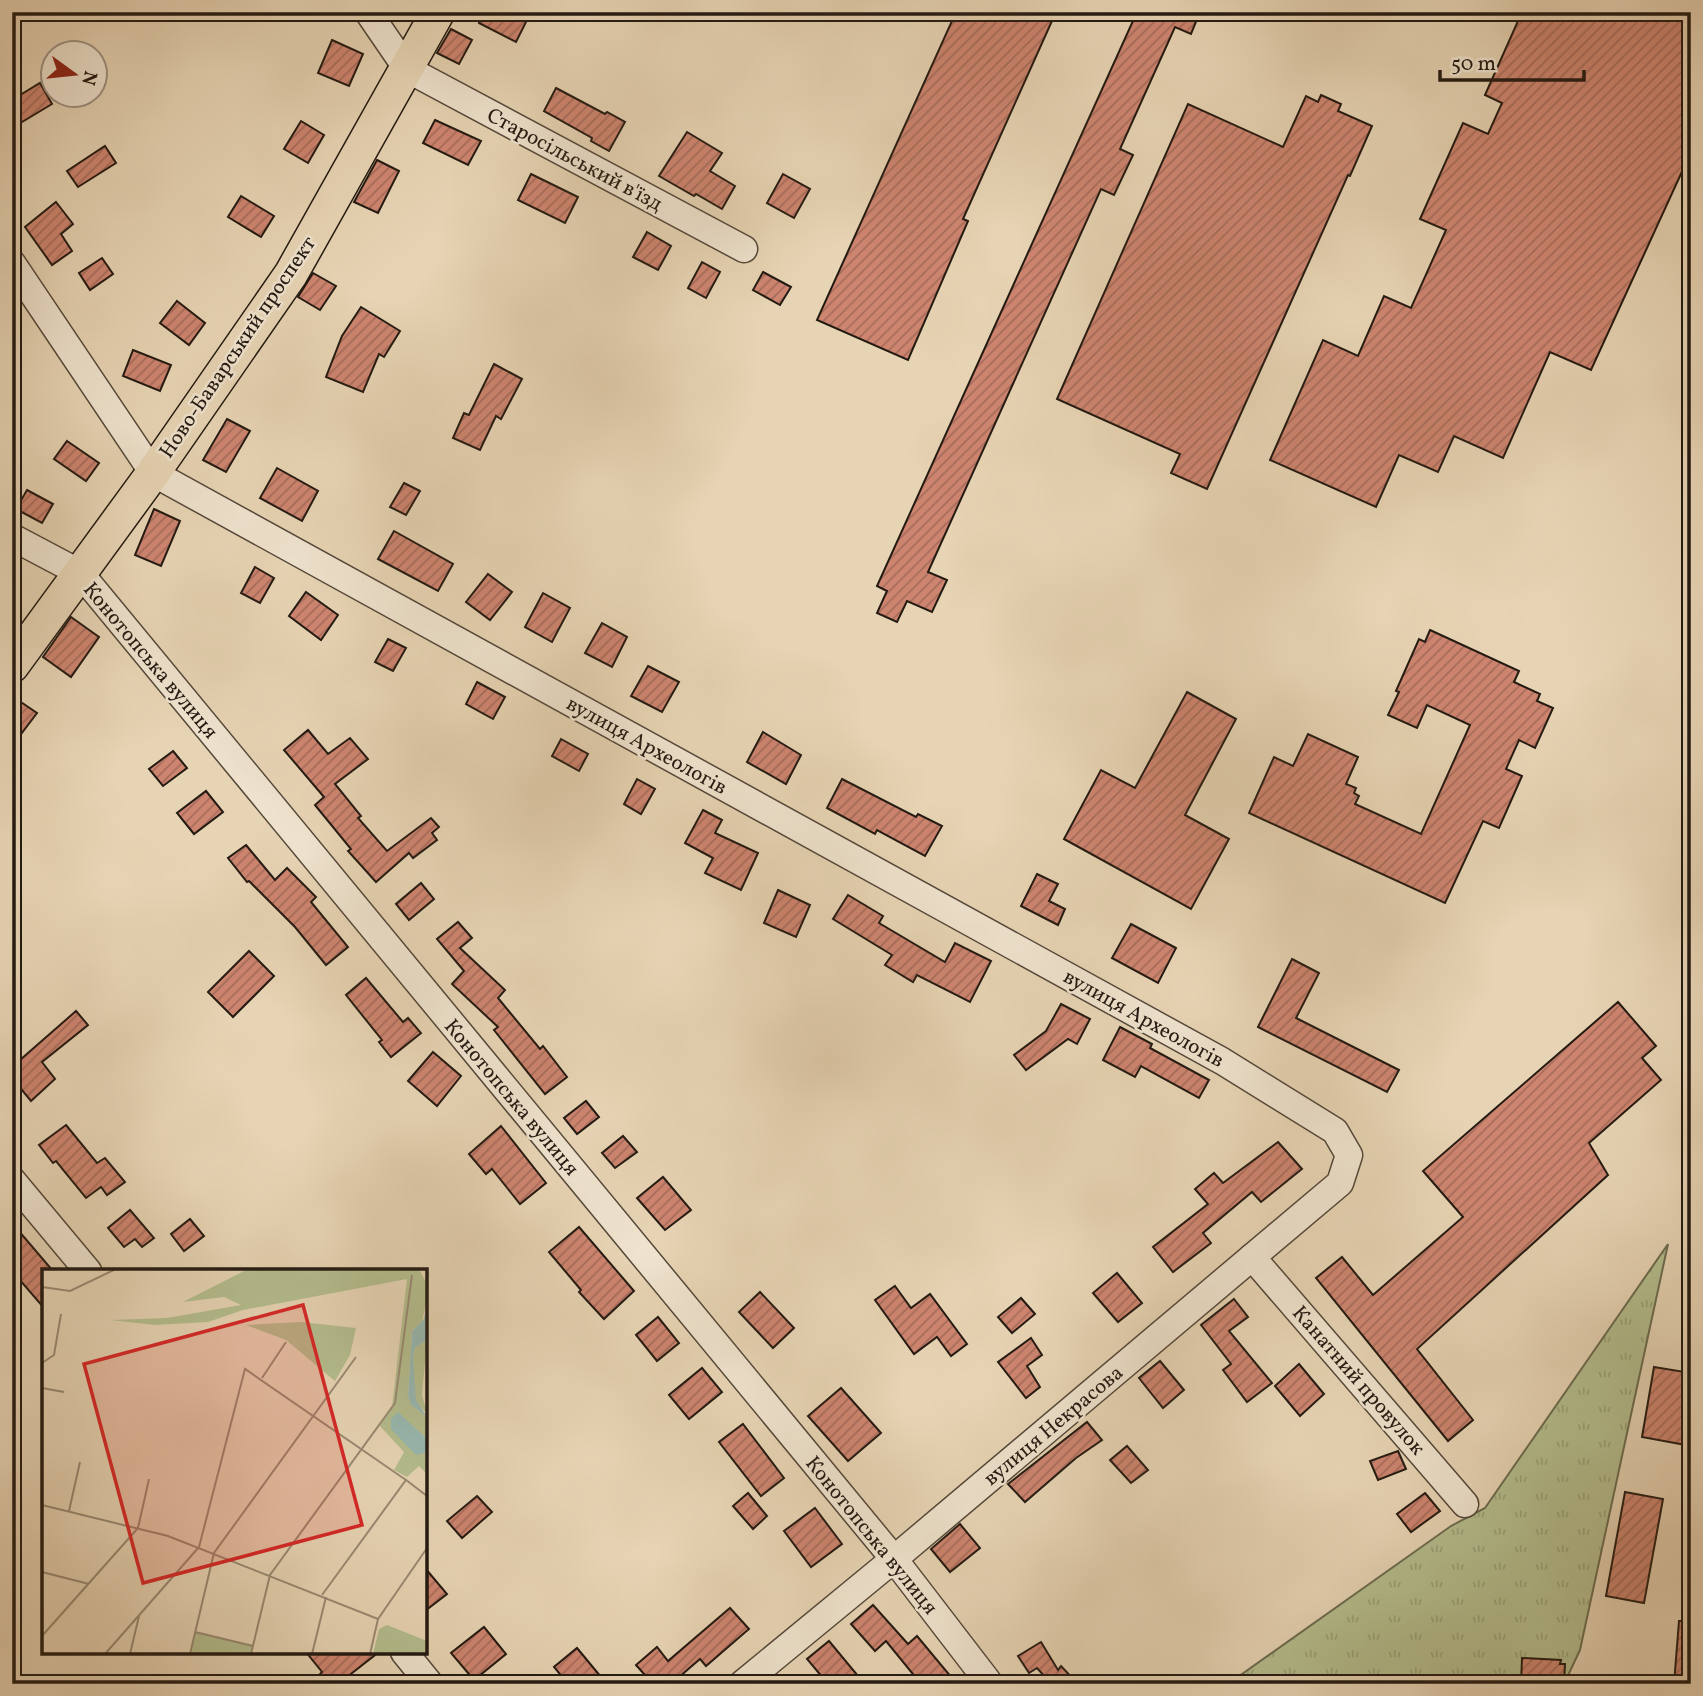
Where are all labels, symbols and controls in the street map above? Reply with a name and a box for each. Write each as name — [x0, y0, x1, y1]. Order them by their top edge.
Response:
north arrow — [38, 38, 108, 108]
scale bar — [1440, 38, 1584, 82]
text: 50 m — [1451, 50, 1496, 79]
text: N — [74, 68, 103, 88]
street label: Старосільський в'їзд — [481, 102, 668, 219]
street label: Ново-Баварський проспект — [153, 231, 324, 465]
street label: Конотопська вулиця — [76, 576, 224, 746]
street label: вулиця Археологів — [561, 690, 732, 803]
street label: вулиця Археологів — [1058, 963, 1229, 1076]
street label: Конотопська вулиця — [437, 1013, 585, 1183]
inset map — [42, 1269, 427, 1654]
street label: Канатний провулок — [1285, 1300, 1431, 1462]
street label: вулиця Некрасова — [978, 1359, 1130, 1493]
street label: Конотопська вулиця — [798, 1450, 944, 1621]

